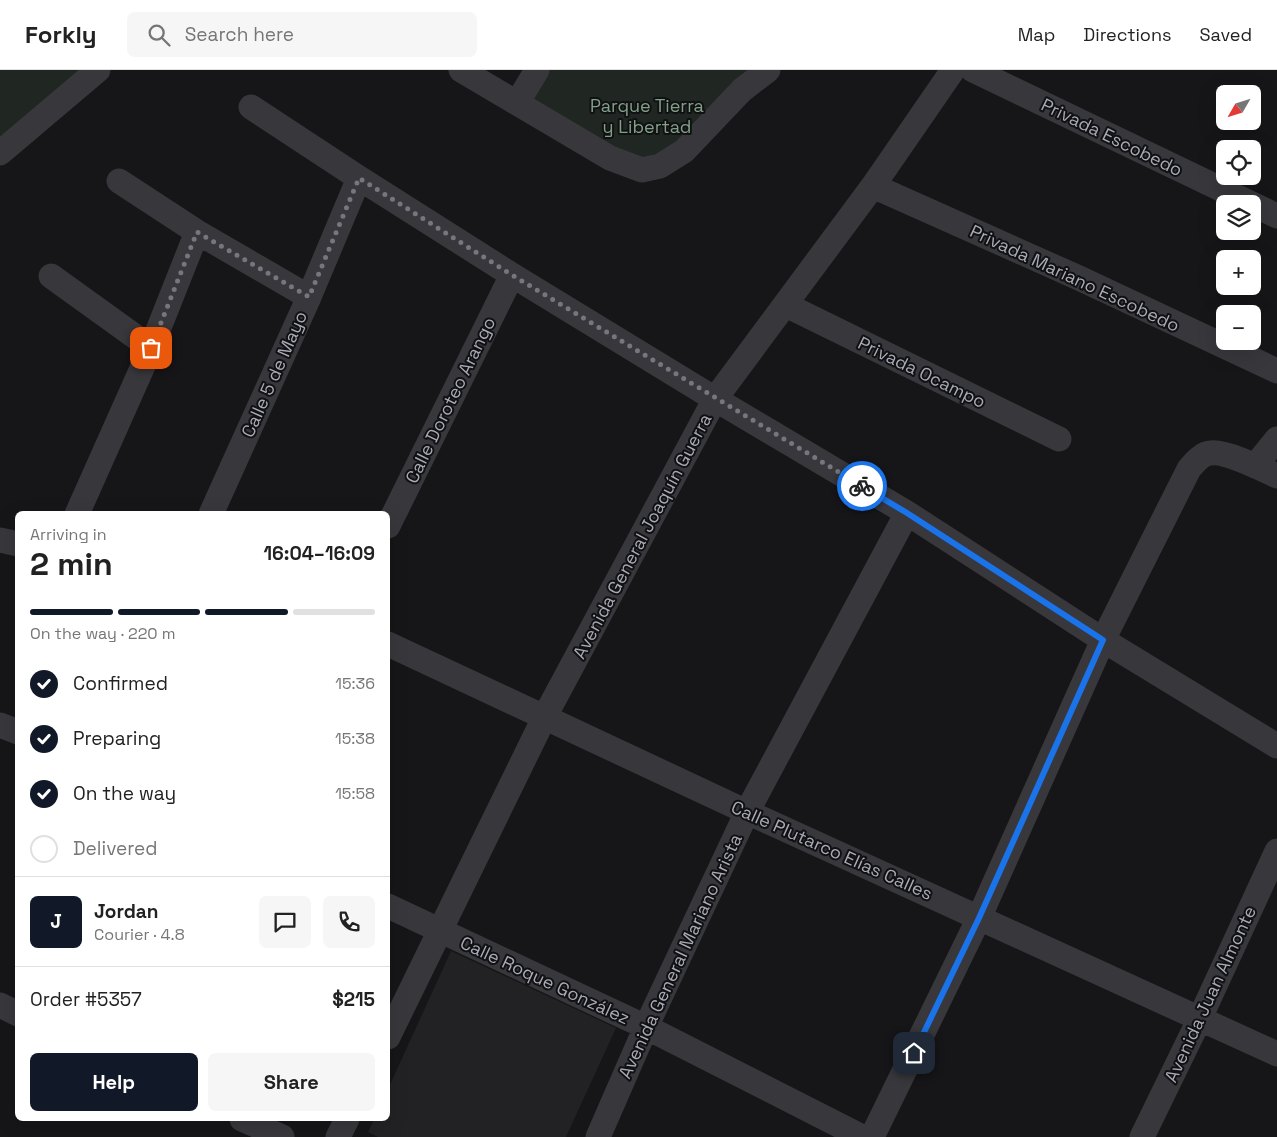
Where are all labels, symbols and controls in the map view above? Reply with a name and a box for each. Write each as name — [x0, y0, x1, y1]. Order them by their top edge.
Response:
search box — [127, 12, 477, 57]
text: Forkly — [25, 19, 97, 50]
icon: search — [145, 21, 173, 49]
text: Search here — [185, 22, 294, 47]
text: Map — [1018, 23, 1055, 46]
text: Directions — [1083, 23, 1172, 46]
text: Saved — [1200, 23, 1252, 46]
north arrow — [1216, 85, 1261, 130]
map controls — [1216, 85, 1261, 350]
street label: Privada Escobedo — [1037, 93, 1187, 181]
park label: Parque Tierra y Libertad — [590, 94, 704, 138]
button: locate — [1216, 140, 1261, 185]
button: layers — [1216, 195, 1261, 240]
street label: Privada Mariano Escobedo — [966, 219, 1184, 337]
button: + — [1216, 250, 1261, 295]
button: − — [1216, 305, 1261, 350]
street label: Calle 5 de Mayo — [236, 307, 312, 441]
street label: Calle Doroteo Arango — [400, 313, 500, 487]
pin — [130, 327, 172, 369]
street label: Privada Ocampo — [854, 331, 990, 413]
icon: bag — [137, 334, 165, 362]
street label: Avenida General Joaquín Guerra — [567, 409, 717, 663]
courier — [837, 461, 887, 511]
icon: bike — [848, 472, 876, 500]
text: Arriving in — [30, 524, 107, 545]
text: 16:04–16:09 — [263, 541, 375, 566]
text: 2 min — [30, 544, 113, 584]
text: On the way · 220 m — [30, 623, 176, 644]
icon: check — [30, 670, 58, 698]
text: Confirmed — [73, 671, 168, 696]
text: 15:36 — [335, 673, 375, 694]
icon: check — [30, 725, 58, 753]
text: Preparing — [73, 726, 161, 751]
text: 15:38 — [335, 728, 375, 749]
icon: check — [30, 780, 58, 808]
text: On the way — [73, 781, 176, 806]
text: 15:58 — [335, 783, 375, 804]
street label: Calle Plutarco Elías Calles — [728, 795, 936, 905]
street label: Avenida General Mariano Arista — [613, 830, 747, 1082]
text: Delivered — [73, 836, 158, 861]
button: chat — [259, 896, 311, 948]
button: phone — [323, 896, 375, 948]
text: Jordan — [94, 899, 159, 924]
street label: Avenida Juan Almonte — [1159, 902, 1261, 1086]
text: J — [50, 909, 62, 934]
text: Courier · 4.8 — [94, 924, 185, 945]
street label: Calle Roque González — [457, 931, 633, 1029]
text: Order #5357 — [30, 987, 142, 1012]
text: $215 — [332, 987, 375, 1012]
pin — [893, 1032, 935, 1074]
icon: home — [900, 1039, 928, 1067]
button: Help — [30, 1053, 198, 1111]
button: Share — [208, 1053, 375, 1111]

